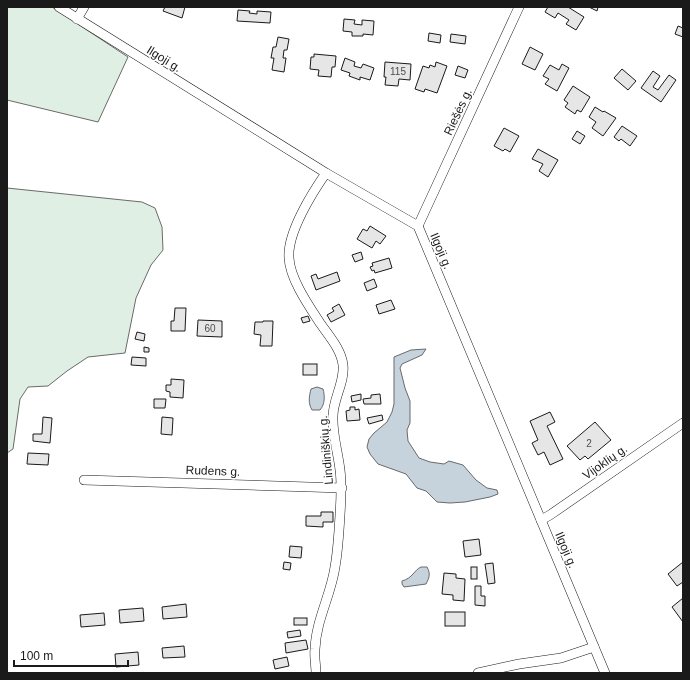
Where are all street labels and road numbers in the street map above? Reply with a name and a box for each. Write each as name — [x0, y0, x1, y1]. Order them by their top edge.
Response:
street label: Ilgoji g. — [144, 43, 184, 75]
street label: Riešės g. — [441, 86, 475, 138]
street label: Ilgoji g. — [427, 231, 455, 271]
street label: Lindiniškių g. — [316, 415, 336, 485]
street label: Vijoklių g. — [580, 442, 630, 482]
street label: Rudens g. — [185, 463, 241, 479]
street label: Ilgoji g. — [552, 530, 580, 570]

